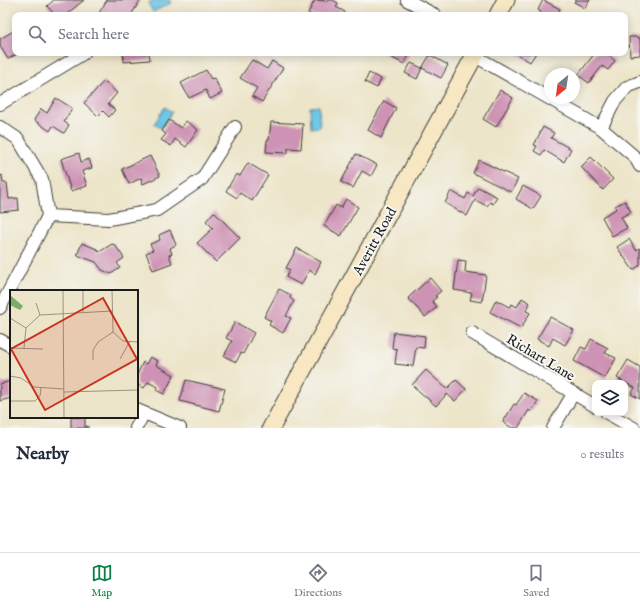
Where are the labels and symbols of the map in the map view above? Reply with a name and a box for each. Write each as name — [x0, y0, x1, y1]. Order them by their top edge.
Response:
north arrow — [544, 68, 580, 104]
street label: Averitt Road — [348, 204, 401, 279]
inset map — [10, 290, 138, 418]
street label: Richart Lane — [503, 330, 578, 386]

